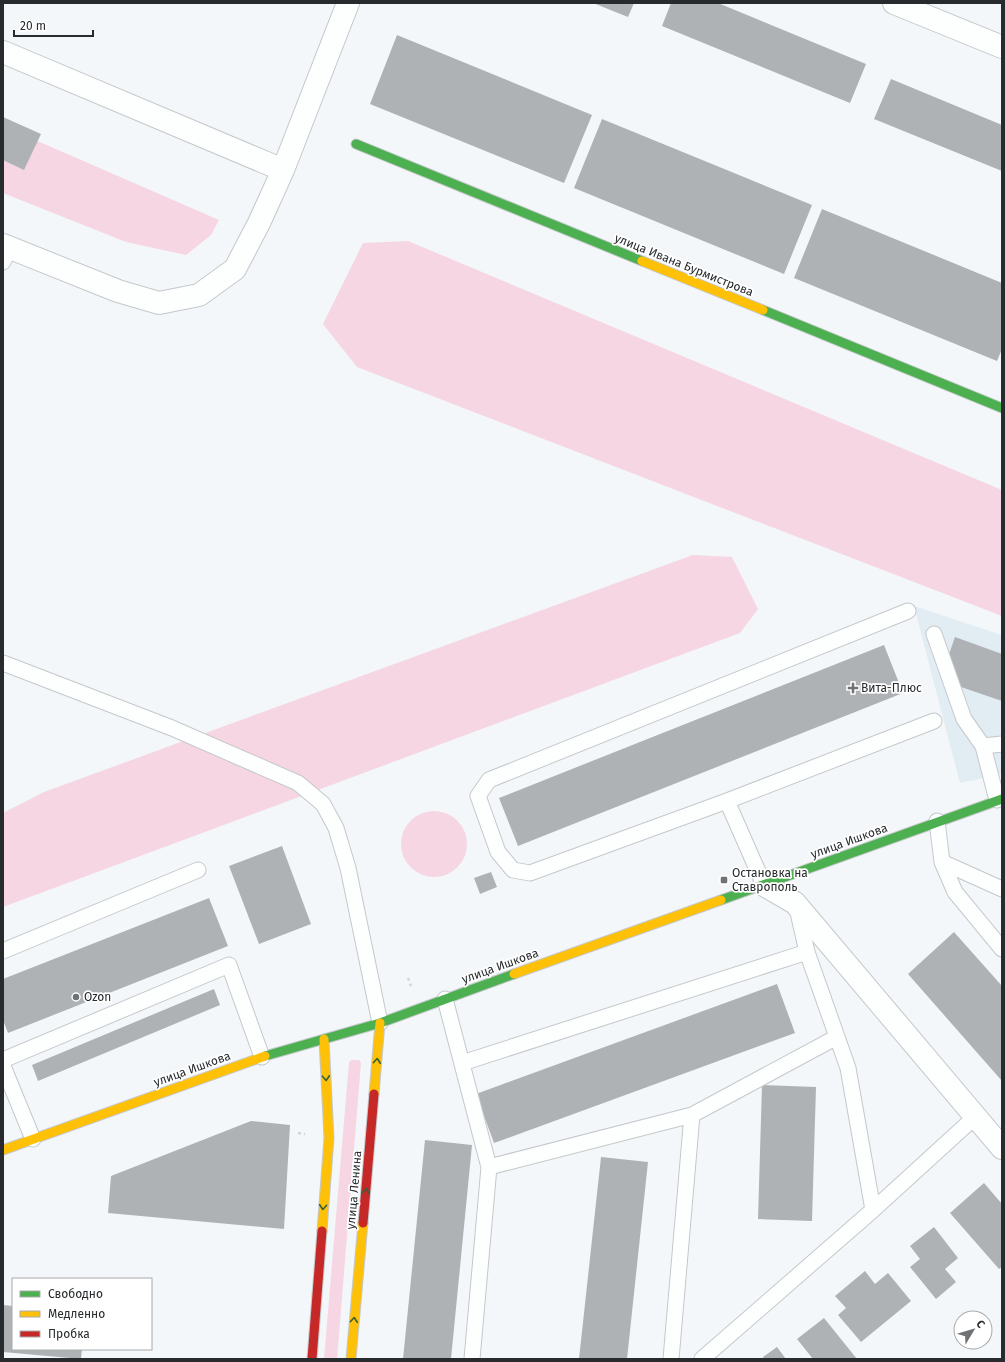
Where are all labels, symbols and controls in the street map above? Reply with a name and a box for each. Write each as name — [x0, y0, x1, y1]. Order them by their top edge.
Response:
scale bar — [14, 12, 93, 38]
text: 20 m — [20, 19, 46, 33]
street label: улица Ивана Бурмистрова — [613, 231, 755, 299]
place label: Вита-Плюс — [861, 681, 922, 695]
marker: Вита-Плюс — [848, 683, 858, 693]
street label: улица Ишкова — [809, 821, 889, 861]
place label: Остановка на Ставрополь — [732, 866, 808, 894]
marker: Остановка на Ставрополь — [719, 875, 729, 885]
street label: улица Ишкова — [460, 946, 540, 986]
place label: Ozon — [84, 990, 111, 1004]
marker: Ozon — [71, 992, 81, 1002]
street label: улица Ишкова — [152, 1049, 232, 1089]
one-way arrow — [372, 1058, 381, 1064]
one-way arrow — [321, 1075, 330, 1081]
street label: улица Ленина — [344, 1150, 364, 1230]
one-way arrow — [361, 1188, 370, 1194]
one-way arrow — [319, 1204, 328, 1211]
legend — [12, 1278, 152, 1350]
text: Свободно — [48, 1287, 103, 1301]
text: Медленно — [48, 1307, 105, 1321]
north arrow — [953, 1310, 993, 1350]
one-way arrow — [350, 1317, 359, 1323]
text: С — [973, 1318, 988, 1331]
text: Пробка — [48, 1327, 90, 1341]

